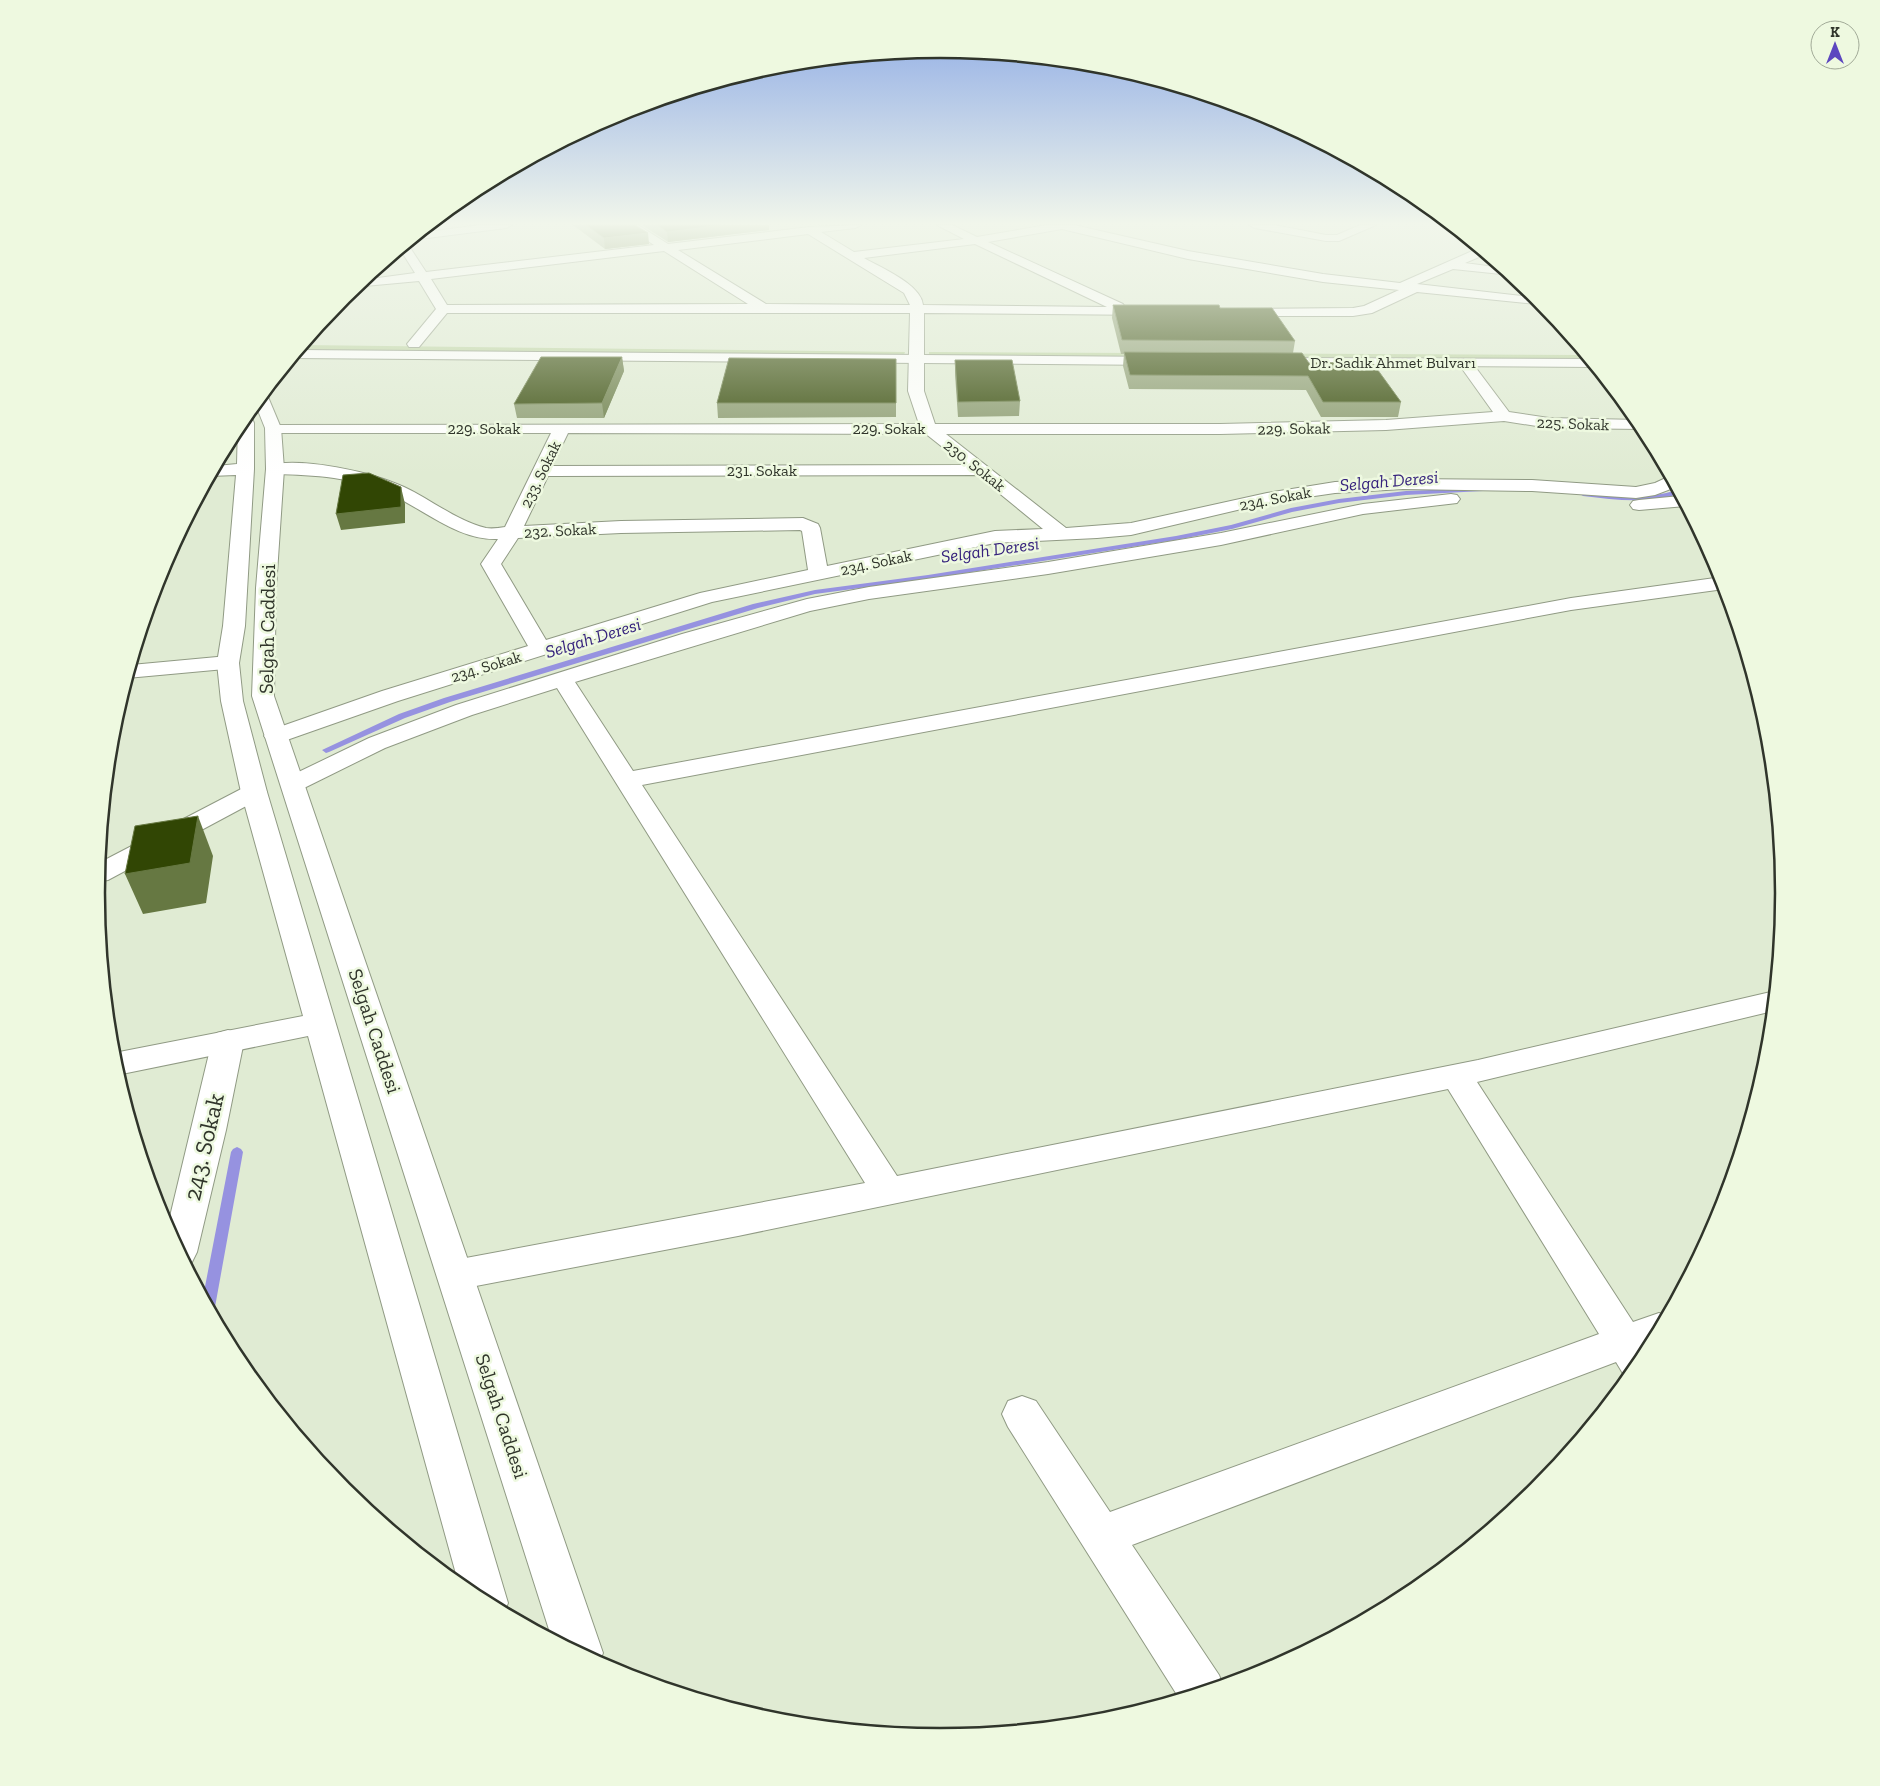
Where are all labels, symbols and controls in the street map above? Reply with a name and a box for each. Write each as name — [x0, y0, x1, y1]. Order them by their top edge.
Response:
north arrow — [1810, 20, 1860, 70]
text: K — [1830, 24, 1840, 41]
street label: Dr. Sadık Ahmet Bulvarı — [1310, 353, 1476, 372]
street label: 225. Sokak — [1536, 413, 1610, 434]
street label: 229. Sokak — [1257, 418, 1331, 439]
street label: 229. Sokak — [447, 419, 521, 438]
street label: 229. Sokak — [852, 419, 926, 438]
street label: 230. Sokak — [940, 435, 1010, 496]
street label: 233. Sokak — [516, 437, 565, 511]
street label: 231. Sokak — [727, 461, 798, 480]
water label: Selgah Deresi — [1339, 466, 1439, 496]
street label: 234. Sokak — [1238, 482, 1313, 515]
street label: 232. Sokak — [523, 519, 597, 542]
water label: Selgah Deresi — [939, 532, 1041, 568]
street label: 234. Sokak — [839, 545, 914, 579]
street label: Selgah Caddesi — [254, 563, 280, 694]
water label: Selgah Deresi — [542, 613, 644, 663]
street label: 234. Sokak — [449, 647, 524, 686]
street label: Selgah Caddesi — [344, 966, 407, 1097]
street label: 243. Sokak — [177, 1090, 230, 1203]
street label: Selgah Caddesi — [471, 1351, 534, 1482]

